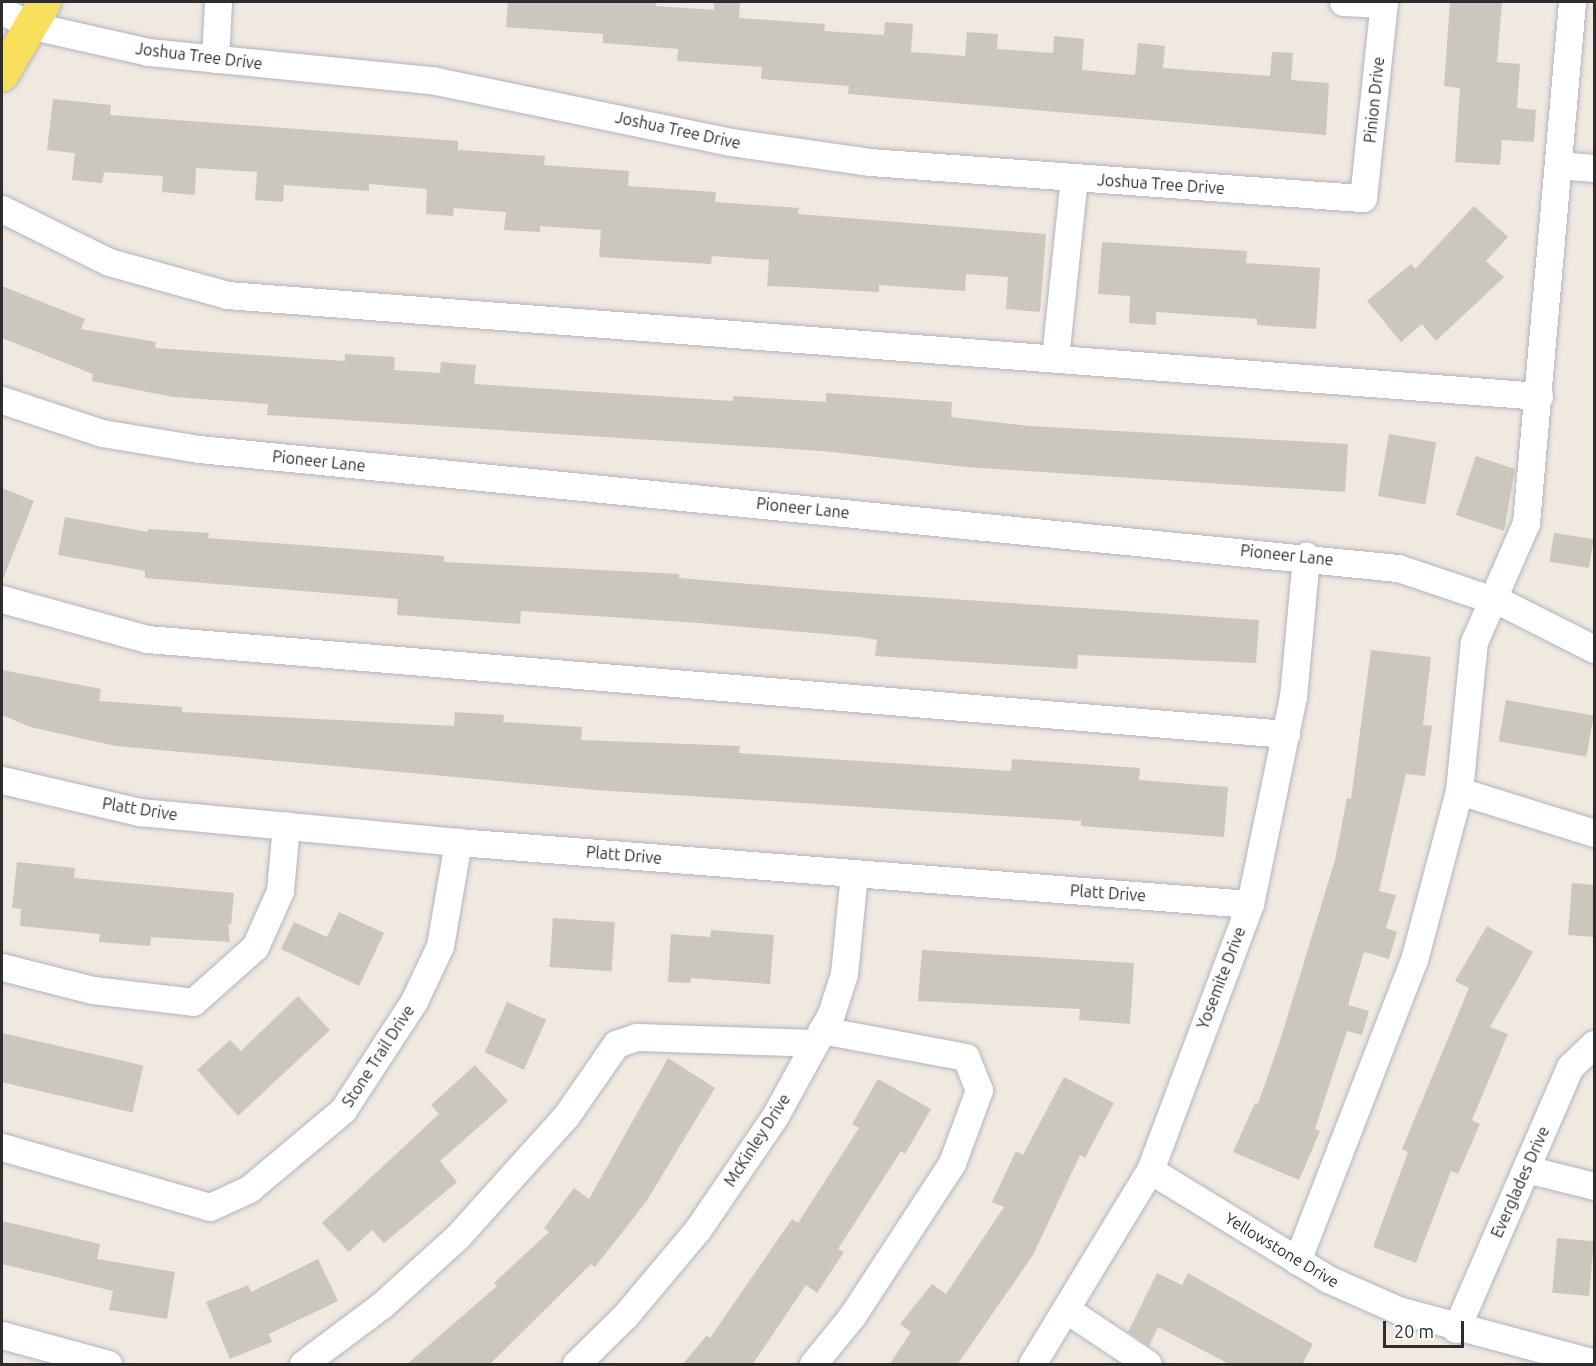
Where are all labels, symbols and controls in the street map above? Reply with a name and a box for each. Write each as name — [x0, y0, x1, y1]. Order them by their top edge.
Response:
street label: Joshua Tree Drive — [134, 39, 264, 73]
street label: Pinion Drive — [1360, 56, 1388, 144]
street label: Joshua Tree Drive — [613, 107, 743, 153]
street label: Joshua Tree Drive — [1097, 170, 1225, 198]
street label: Pioneer Lane — [271, 447, 367, 475]
street label: Pioneer Lane — [755, 494, 851, 522]
street label: Pioneer Lane — [1239, 541, 1335, 569]
street label: Platt Drive — [101, 794, 179, 824]
street label: Platt Drive — [585, 842, 663, 868]
street label: Platt Drive — [1069, 881, 1147, 905]
street label: Yosemite Drive — [1193, 924, 1249, 1032]
street label: Stone Trail Drive — [338, 1001, 418, 1111]
street label: McKinley Drive — [720, 1090, 794, 1190]
street label: Everglades Drive — [1487, 1123, 1553, 1241]
street label: Yellowstone Drive — [1222, 1208, 1342, 1292]
scale bar — [1386, 1309, 1467, 1347]
text: 20 m — [1394, 1321, 1434, 1341]

